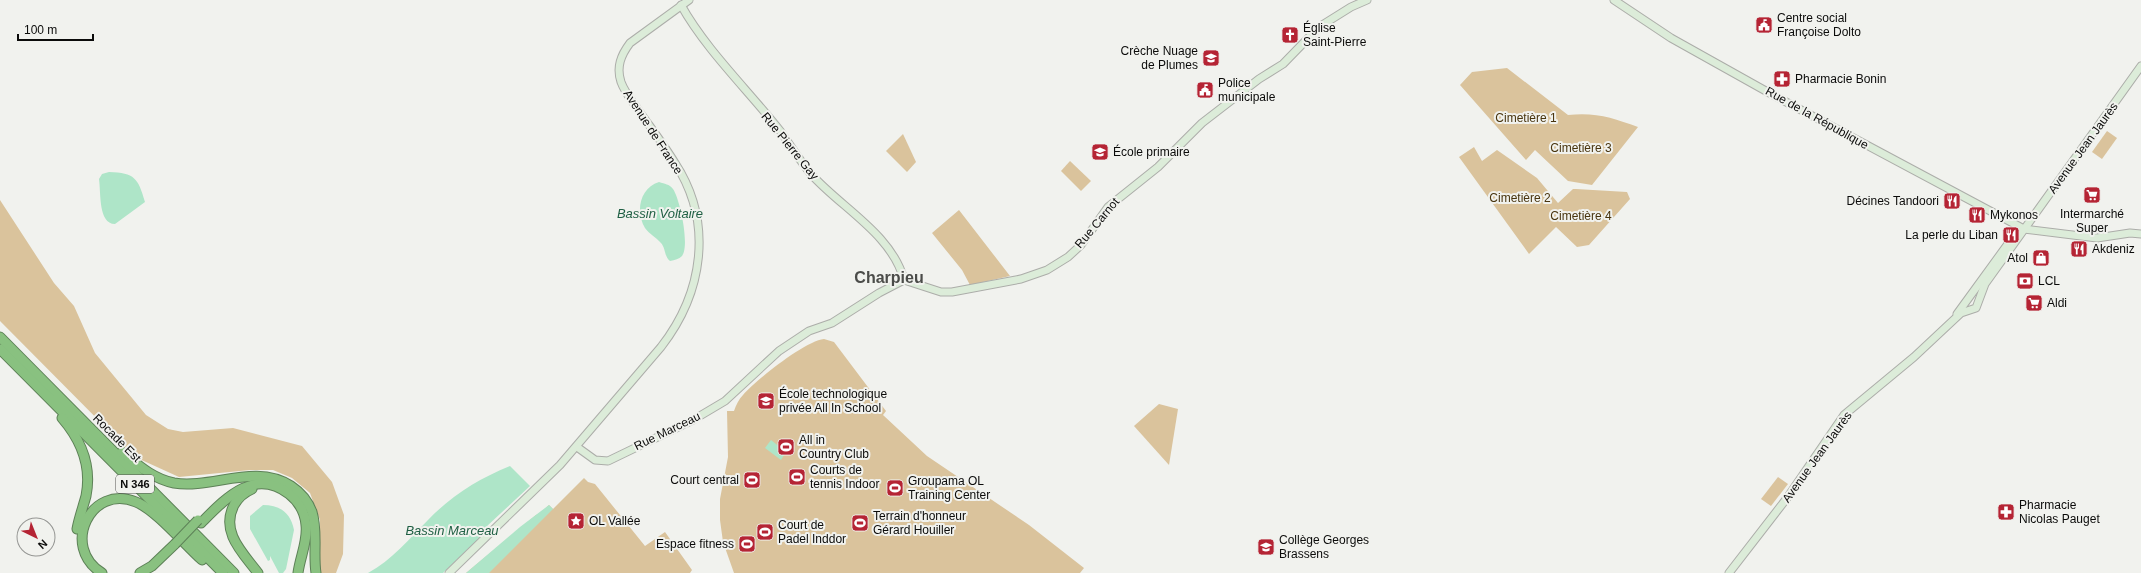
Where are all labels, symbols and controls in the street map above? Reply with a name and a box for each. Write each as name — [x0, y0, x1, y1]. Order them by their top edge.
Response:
place label: Centre social Françoise Dolto — [1777, 11, 1861, 39]
public building icon: Centre social Françoise Dolto — [1754, 15, 1774, 35]
scale bar — [18, 16, 93, 42]
place label: Église Saint-Pierre — [1303, 20, 1367, 49]
text: 100 m — [24, 23, 57, 37]
church icon: Église Saint-Pierre — [1280, 25, 1300, 45]
place label: Crèche Nuage de Plumes — [1121, 44, 1198, 72]
school or university icon: Crèche Nuage de Plumes — [1201, 48, 1221, 68]
pharmacy icon: Pharmacie Bonin — [1772, 69, 1792, 89]
place label: Pharmacie Bonin — [1795, 72, 1886, 86]
place label: Police municipale — [1218, 76, 1276, 104]
public building icon: Police municipale — [1195, 80, 1215, 100]
street label: Rue de la République — [1763, 84, 1871, 152]
street label: Avenue de France — [620, 87, 686, 177]
street label: Avenue Jean Jaurès — [2045, 100, 2121, 196]
street label: Rue Pierre Gay — [759, 109, 821, 183]
park label: Cimetière 1 — [1495, 111, 1557, 125]
park label: Cimetière 3 — [1550, 141, 1612, 155]
school or university icon: École primaire — [1090, 142, 1110, 162]
place label: École primaire — [1113, 144, 1190, 159]
supermarket icon: Intermarché Super — [2082, 185, 2102, 205]
park label: Cimetière 2 — [1489, 191, 1551, 205]
restaurant icon: Décines Tandoori — [1942, 191, 1962, 211]
street label: Rue Carnot — [1072, 194, 1123, 251]
place label: Décines Tandoori — [1846, 194, 1939, 208]
restaurant icon: Mykonos — [1967, 205, 1987, 225]
water label: Bassin Voltaire — [617, 206, 703, 221]
place label: Intermarché Super — [2060, 207, 2124, 235]
place label: Mykonos — [1990, 208, 2038, 222]
park label: Cimetière 4 — [1550, 209, 1612, 223]
restaurant icon: La perle du Liban — [2001, 225, 2021, 245]
place label: La perle du Liban — [1905, 228, 1998, 242]
restaurant icon: Akdeniz — [2069, 239, 2089, 259]
place label: Akdeniz — [2092, 242, 2135, 256]
shop icon: Atol — [2031, 248, 2051, 268]
place label: Atol — [2007, 251, 2028, 265]
district label: Charpieu — [854, 269, 924, 286]
bank icon: LCL — [2015, 271, 2035, 291]
place label: LCL — [2038, 274, 2060, 288]
supermarket icon: Aldi — [2024, 293, 2044, 313]
place label: Aldi — [2047, 296, 2067, 310]
place label: École technologique privée All In School — [779, 386, 887, 415]
school or university icon: École technologique privée All In School — [756, 391, 776, 411]
street label: Rue Marceau — [632, 409, 702, 453]
street label: Avenue Jean Jaurès — [1779, 409, 1855, 505]
street label: Rocade Est — [90, 411, 144, 465]
place label: All in Country Club — [799, 433, 869, 461]
sports icon: All in Country Club — [776, 437, 796, 457]
place label: Courts de tennis Indoor — [810, 463, 879, 491]
sports icon: Courts de tennis Indoor — [787, 467, 807, 487]
sports icon: Court central — [742, 470, 762, 490]
place label: Court central — [670, 473, 739, 487]
place label: Groupama OL Training Center — [908, 474, 990, 502]
road number: N 346 — [116, 475, 154, 493]
sports icon: Groupama OL Training Center — [885, 478, 905, 498]
place label: Pharmacie Nicolas Pauget — [2019, 498, 2100, 526]
pharmacy icon: Pharmacie Nicolas Pauget — [1996, 502, 2016, 522]
place label: Terrain d'honneur Gérard Houiller — [873, 509, 966, 537]
place icon: OL Vallée — [566, 511, 586, 531]
sports icon: Terrain d'honneur Gérard Houiller — [850, 513, 870, 533]
place label: OL Vallée — [589, 514, 641, 528]
north arrow — [16, 517, 56, 557]
place label: Court de Padel Inddor — [778, 518, 846, 546]
sports icon: Court de Padel Inddor — [755, 522, 775, 542]
water label: Bassin Marceau — [405, 523, 499, 538]
place label: Collège Georges Brassens — [1279, 533, 1369, 561]
sports icon: Espace fitness — [737, 534, 757, 554]
text: N — [36, 537, 50, 551]
place label: Espace fitness — [656, 537, 734, 551]
school or university icon: Collège Georges Brassens — [1256, 537, 1276, 557]

